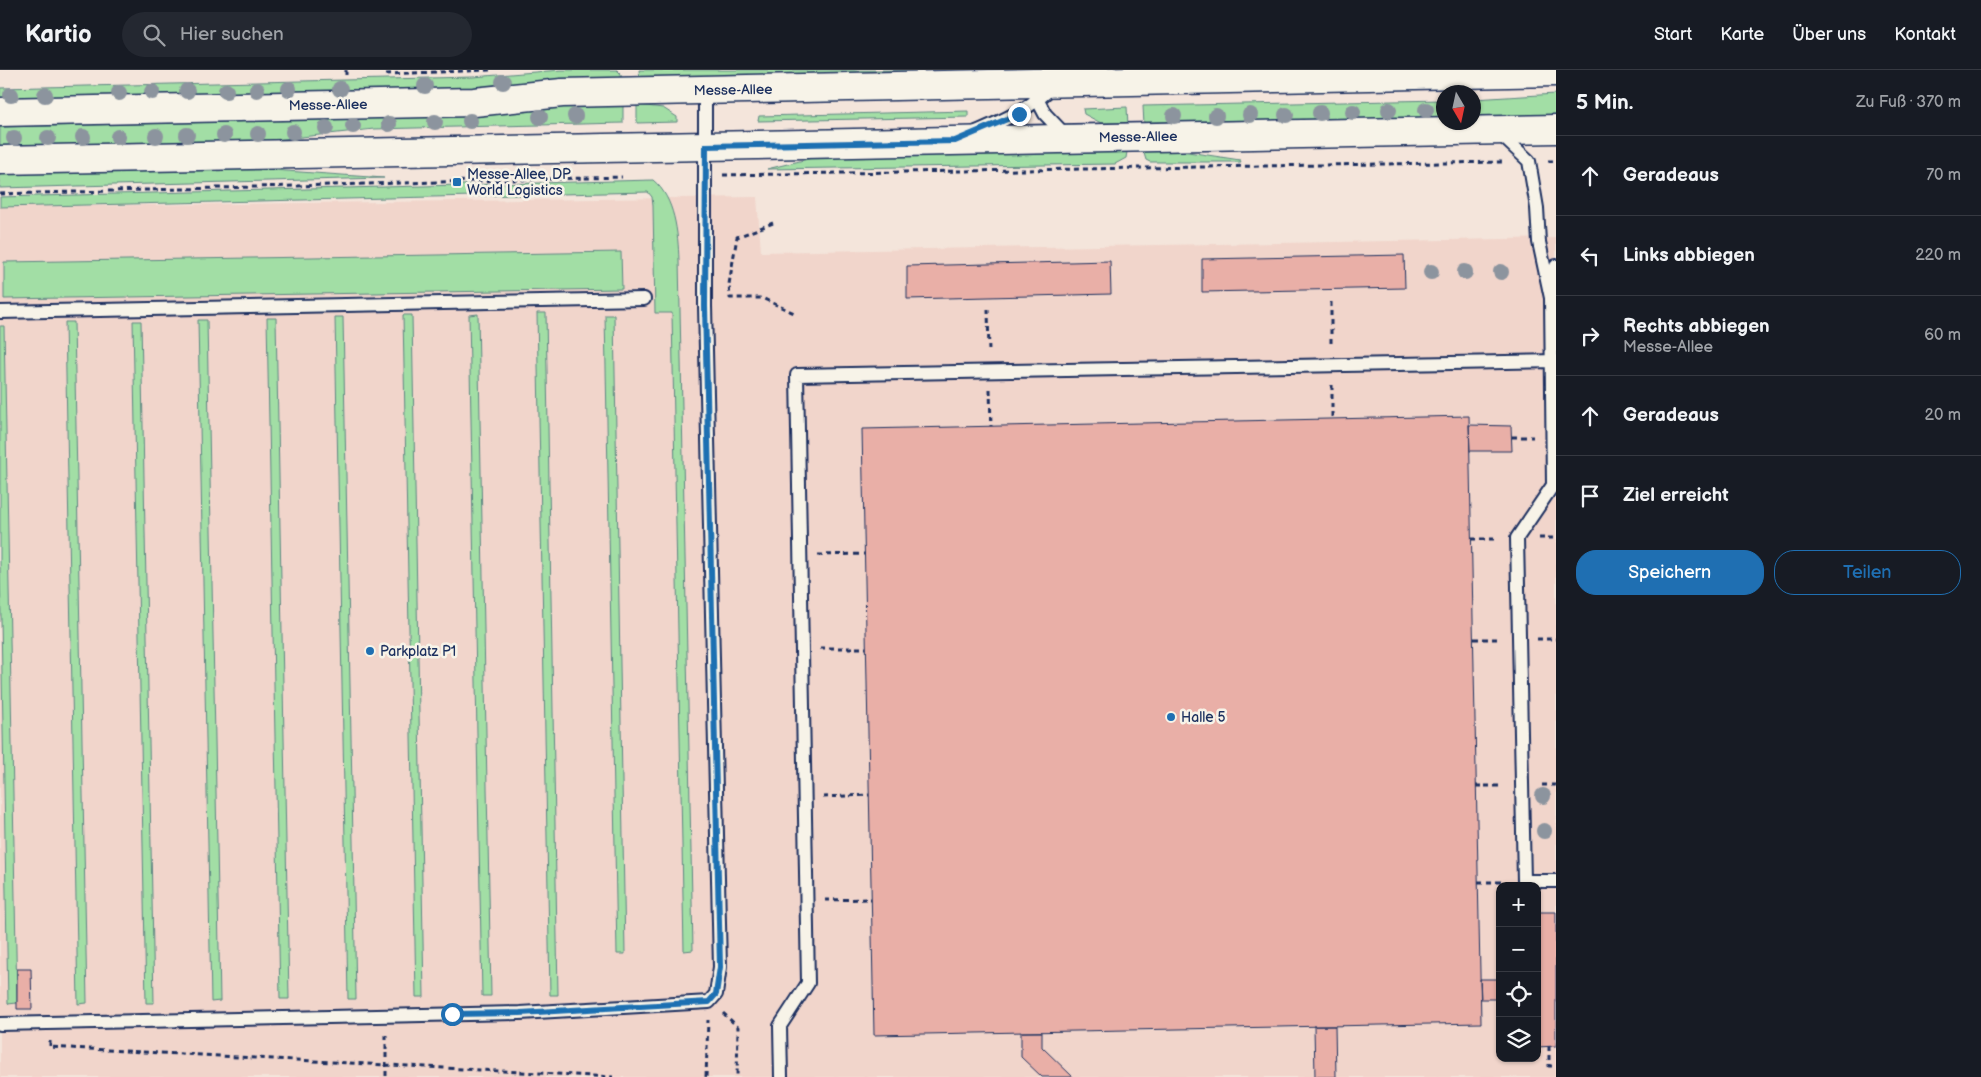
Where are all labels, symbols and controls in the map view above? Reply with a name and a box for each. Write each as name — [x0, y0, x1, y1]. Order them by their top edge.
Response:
search box — [122, 12, 472, 57]
text: Kartio — [25, 20, 92, 49]
icon: search — [140, 21, 168, 49]
text: Hier suchen — [180, 23, 284, 46]
text: Start — [1654, 24, 1692, 45]
text: Karte — [1720, 24, 1764, 45]
text: Über uns — [1792, 24, 1866, 45]
text: Kontakt — [1894, 24, 1956, 45]
street label: Messe-Allee — [693, 81, 773, 99]
north arrow — [1436, 85, 1481, 130]
text: 5 Min. — [1576, 90, 1633, 115]
text: Zu Fuß · 370 m — [1856, 93, 1961, 112]
street label: Messe-Allee — [288, 96, 368, 114]
route end — [1008, 103, 1031, 126]
street label: Messe-Allee — [1098, 128, 1178, 146]
icon: ahead — [1576, 162, 1604, 190]
text: Geradeaus — [1623, 164, 1719, 187]
place label: Messe-Allee, DP World Logistics — [467, 166, 571, 199]
text: 70 m — [1926, 166, 1961, 185]
marker: Messe-Allee, DP World Logistics — [451, 176, 463, 188]
icon: left — [1576, 242, 1604, 270]
text: Links abbiegen — [1623, 244, 1755, 267]
text: 220 m — [1915, 246, 1961, 265]
text: Rechts abbiegen — [1623, 315, 1770, 338]
icon: right — [1576, 322, 1604, 350]
text: 60 m — [1924, 326, 1961, 345]
text: Messe-Allee — [1623, 338, 1713, 357]
icon: ahead — [1576, 402, 1604, 430]
text: Geradeaus — [1623, 404, 1719, 427]
text: 20 m — [1925, 406, 1961, 425]
icon: arrive — [1576, 482, 1604, 510]
text: Ziel erreicht — [1623, 484, 1729, 507]
button: Speichern — [1576, 550, 1764, 595]
button: Teilen — [1774, 550, 1961, 595]
place label: Parkplatz P1 — [380, 643, 456, 660]
marker: Parkplatz P1 — [364, 645, 376, 657]
place label: Halle 5 — [1181, 709, 1225, 726]
marker: Halle 5 — [1165, 711, 1177, 723]
map controls — [1496, 882, 1541, 1062]
button: + — [1496, 882, 1541, 927]
button: − — [1496, 927, 1541, 972]
button: locate — [1496, 972, 1541, 1017]
route start — [441, 1003, 464, 1026]
button: layers — [1496, 1017, 1541, 1062]

